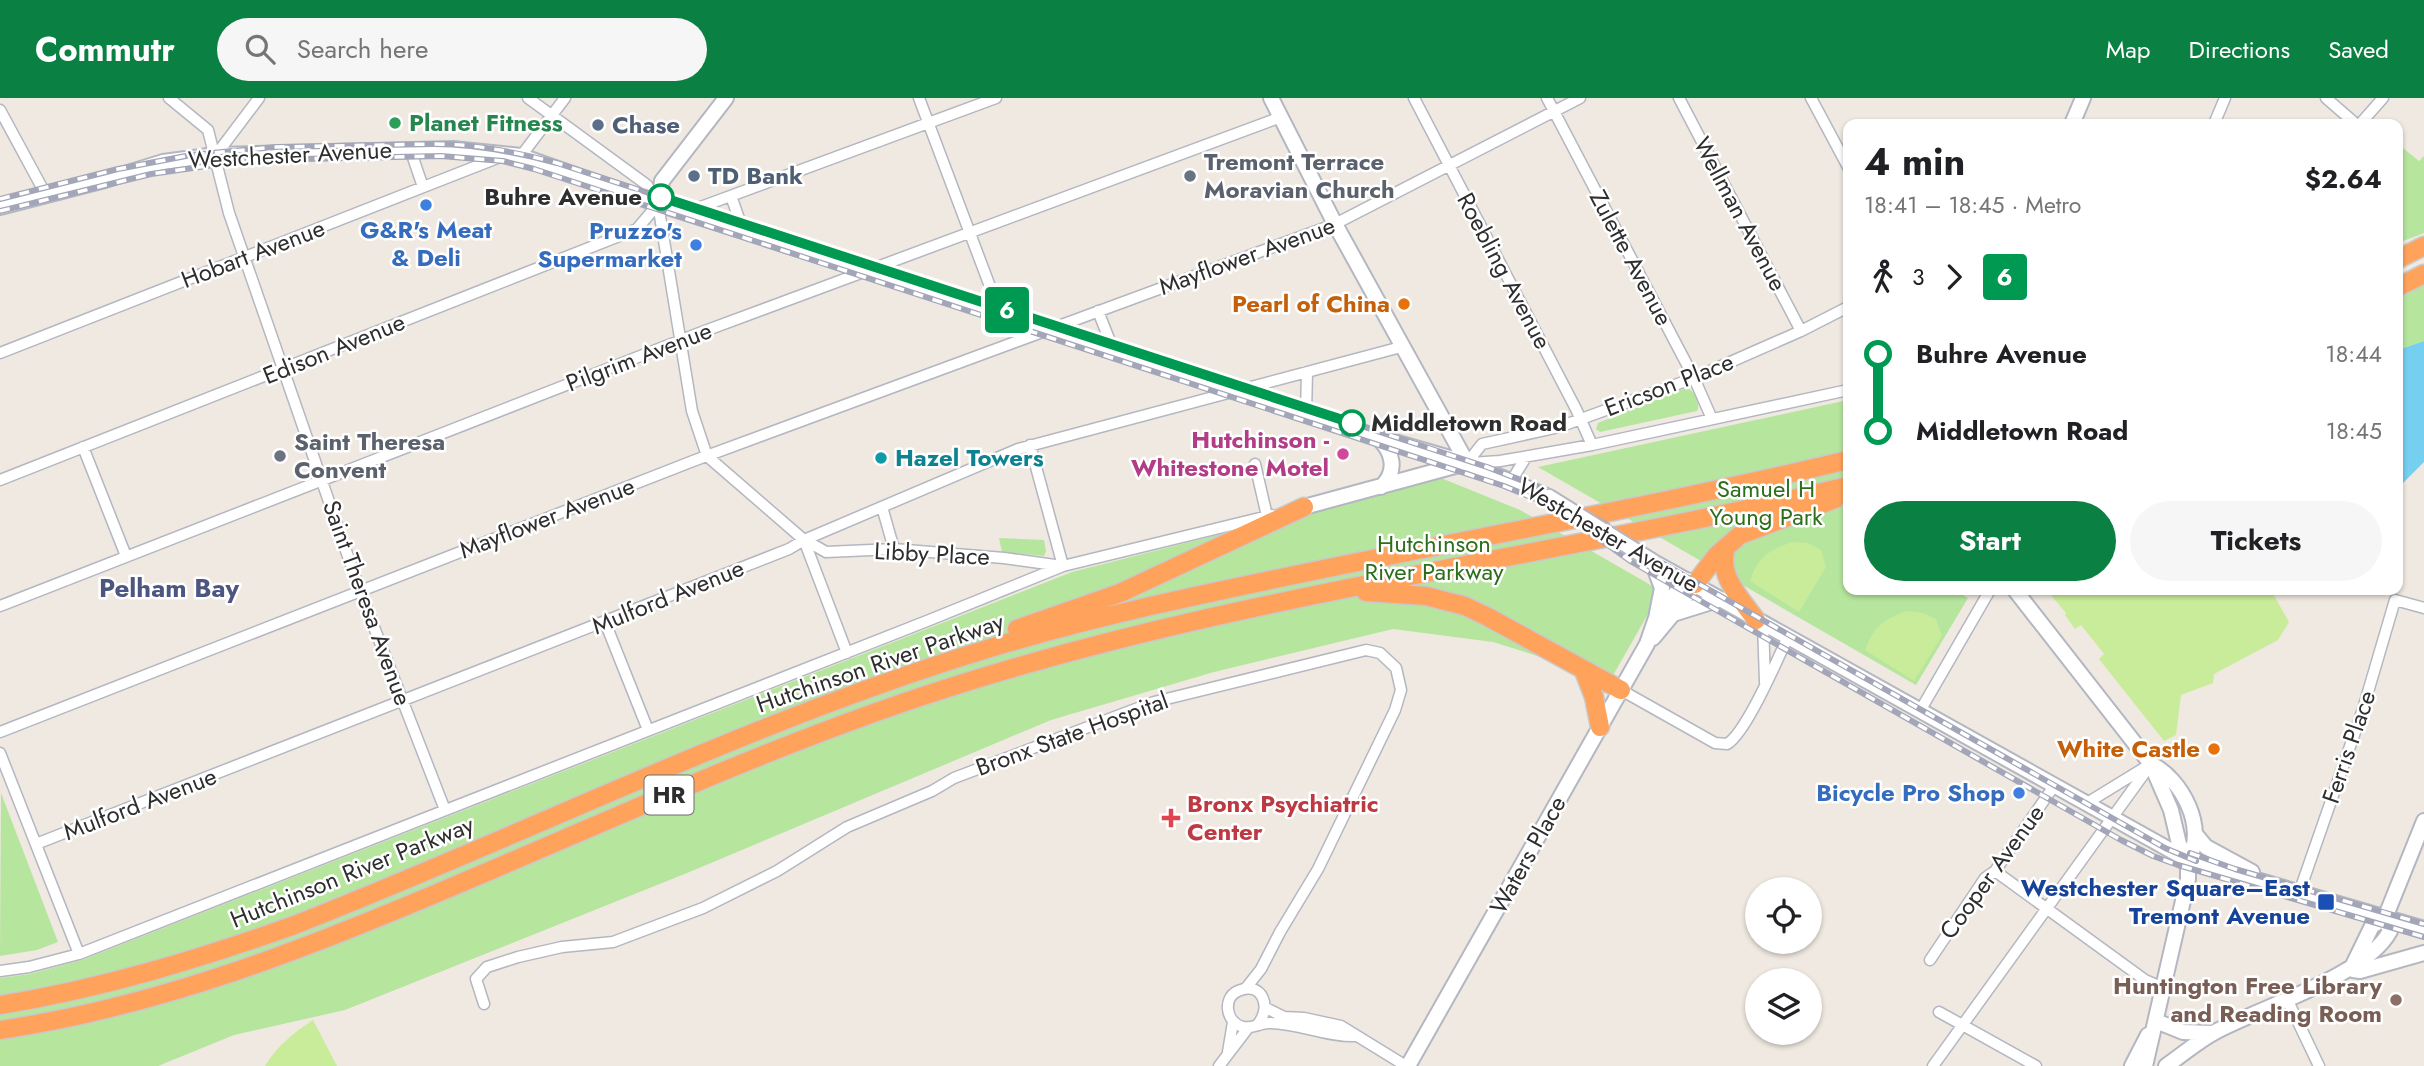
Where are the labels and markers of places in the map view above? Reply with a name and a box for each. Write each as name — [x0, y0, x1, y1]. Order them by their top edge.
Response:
place label: Planet Fitness — [409, 105, 563, 140]
place label: Chase — [612, 107, 680, 142]
marker: Planet Fitness — [387, 115, 403, 131]
marker: Chase — [590, 117, 606, 133]
place label: Tremont Terrace Moravian Church — [1204, 144, 1395, 207]
place label: TD Bank — [708, 158, 803, 193]
marker: TD Bank — [686, 168, 702, 184]
marker: Tremont Terrace Moravian Church — [1182, 168, 1198, 184]
place label: Buhre Avenue — [484, 179, 642, 214]
marker: Buhre Avenue — [648, 184, 674, 210]
marker: G&R's Meat & Deli — [418, 197, 434, 213]
place label: G&R's Meat & Deli — [360, 212, 492, 275]
place label: Pruzzo's Supermarket — [537, 213, 682, 276]
marker: Pruzzo's Supermarket — [688, 237, 704, 253]
place label: Pearl of China — [1232, 286, 1390, 321]
marker: Pearl of China — [1396, 296, 1412, 312]
place label: Middletown Road — [1371, 405, 1567, 440]
marker: Middletown Road — [1339, 410, 1365, 436]
place label: Hutchinson - Whitestone Motel — [1131, 422, 1330, 485]
place label: Saint Theresa Convent — [294, 424, 445, 487]
place label: Hazel Towers — [895, 440, 1044, 475]
marker: Hutchinson - Whitestone Motel — [1335, 446, 1351, 462]
marker: Saint Theresa Convent — [272, 448, 288, 464]
marker: Hazel Towers — [873, 450, 889, 466]
place label: White Castle — [2057, 731, 2200, 766]
marker: White Castle — [2206, 741, 2222, 757]
place label: Bicycle Pro Shop — [1816, 775, 2005, 810]
marker: Bicycle Pro Shop — [2011, 785, 2027, 801]
place label: Bronx Psychiatric Center — [1187, 786, 1379, 849]
marker: Bronx Psychiatric Center — [1161, 808, 1181, 828]
place label: Westchester Square–East Tremont Avenue — [2021, 870, 2310, 933]
marker: Westchester Square–East Tremont Avenue — [2316, 892, 2336, 912]
place label: Huntington Free Library and Reading Room — [2113, 968, 2382, 1031]
marker: Huntington Free Library and Reading Room — [2388, 992, 2404, 1008]

